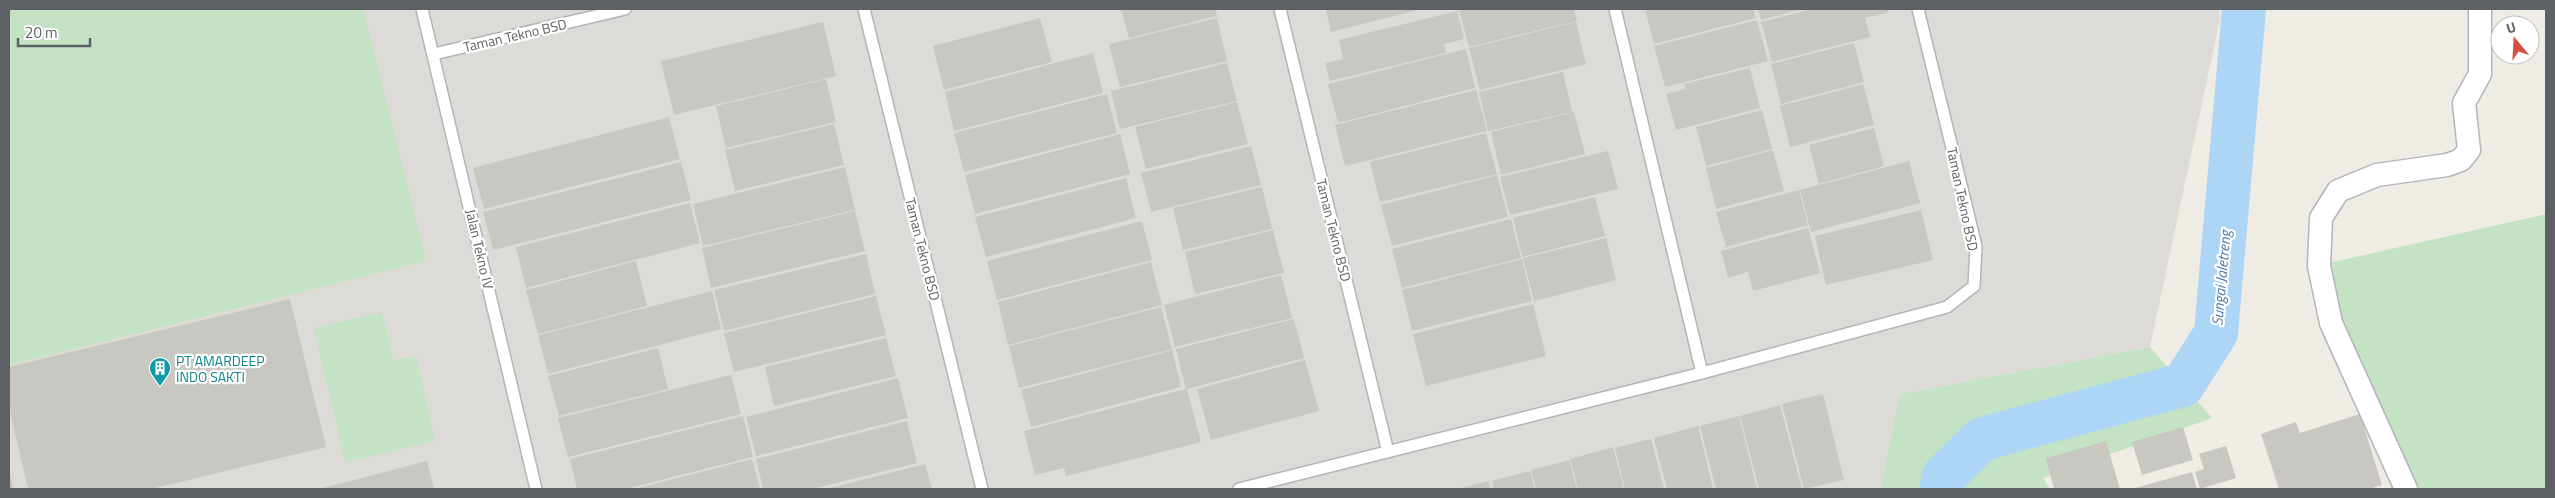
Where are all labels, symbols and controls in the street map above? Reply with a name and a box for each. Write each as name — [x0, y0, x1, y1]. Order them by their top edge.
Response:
street label: Taman Tekno BSD — [461, 13, 569, 57]
scale bar — [18, 15, 90, 47]
north arrow — [2490, 15, 2540, 65]
text: U — [2503, 16, 2518, 39]
text: 20 m — [25, 21, 58, 44]
street label: Taman Tekno BSD — [1942, 145, 1984, 253]
street label: Taman Tekno BSD — [1311, 176, 1357, 284]
street label: Taman Tekno BSD — [900, 195, 946, 303]
street label: Jalan Tekno IV — [461, 207, 499, 291]
water label: Sungai Jaletreng — [2205, 227, 2237, 327]
place label: PT AMARDEEP INDO SAKTI — [176, 350, 265, 387]
building icon: PT AMARDEEP INDO SAKTI — [148, 356, 172, 387]

